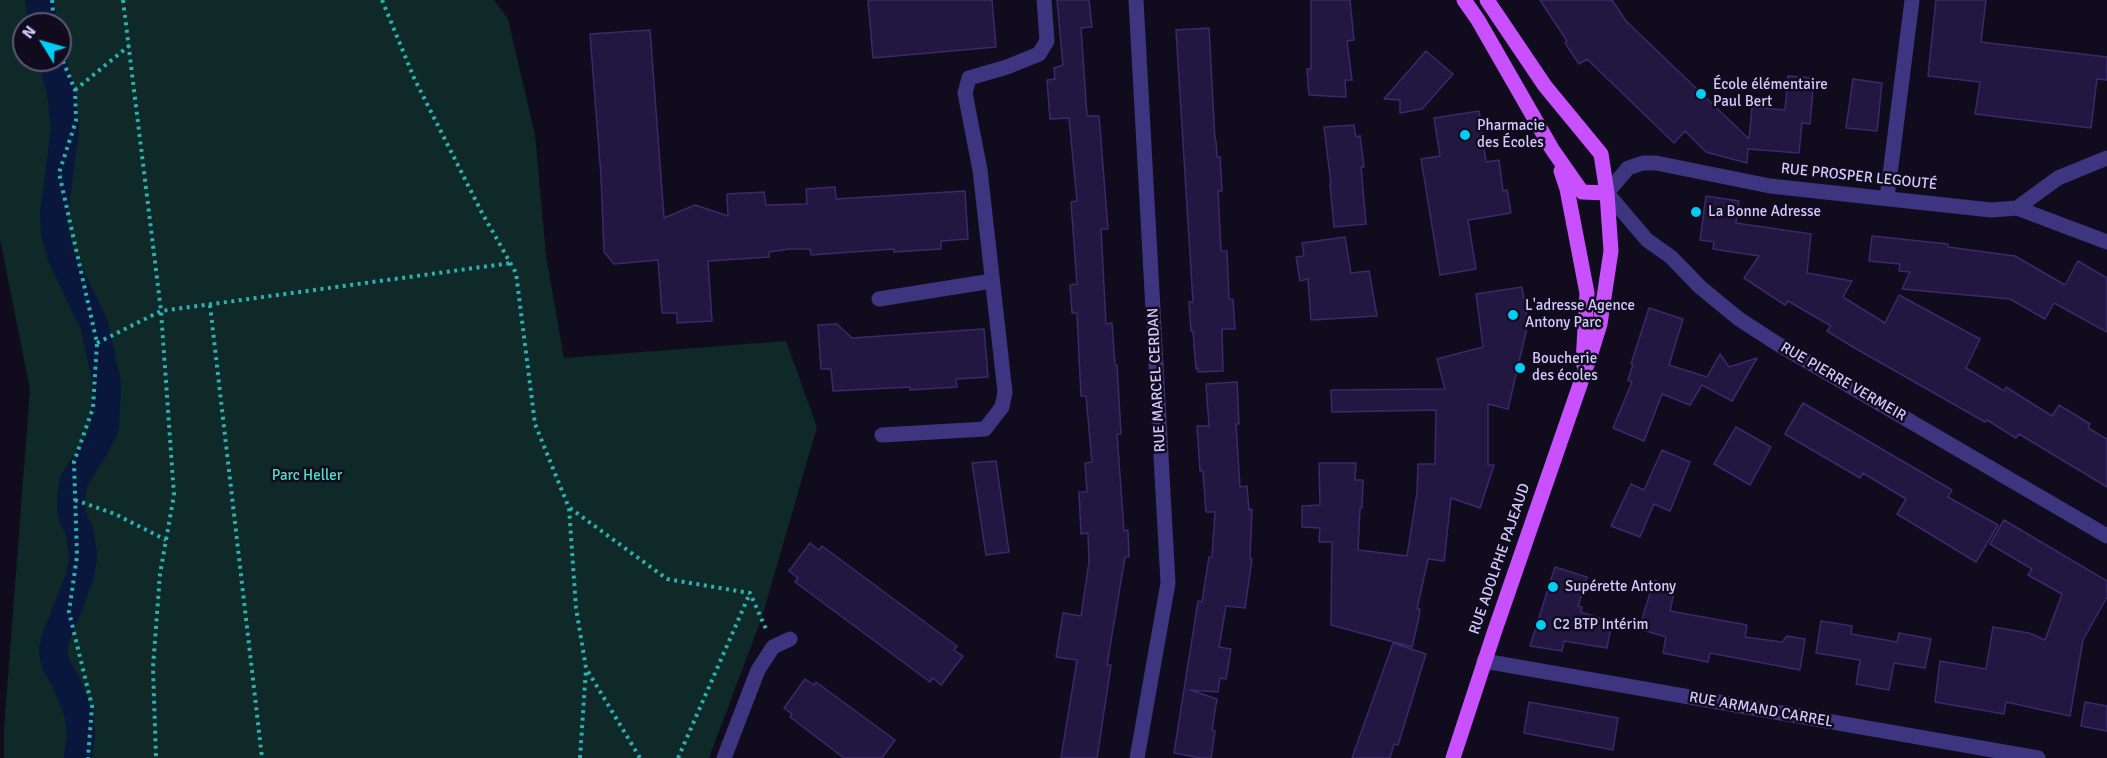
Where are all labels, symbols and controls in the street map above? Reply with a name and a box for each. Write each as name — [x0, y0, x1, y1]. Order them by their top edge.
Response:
north arrow — [12, 12, 72, 72]
text: N — [18, 22, 41, 43]
place label: École élémentaire Paul Bert — [1713, 76, 1828, 111]
marker: École élémentaire Paul Bert — [1694, 87, 1708, 101]
place label: Pharmacie des Écoles — [1477, 117, 1545, 152]
marker: Pharmacie des Écoles — [1458, 128, 1472, 142]
street label: RUE PROSPER LEGOUTÉ — [1780, 160, 1938, 194]
place label: La Bonne Adresse — [1708, 203, 1821, 221]
marker: La Bonne Adresse — [1689, 205, 1703, 219]
place label: L'adresse Agence Antony Parc — [1525, 297, 1635, 332]
street label: RUE MARCEL CERDAN — [1144, 307, 1170, 453]
marker: L'adresse Agence Antony Parc — [1506, 308, 1520, 322]
street label: RUE PIERRE VERMEIR — [1777, 339, 1909, 425]
place label: Boucherie des écoles — [1532, 350, 1598, 385]
marker: Boucherie des écoles — [1513, 361, 1527, 375]
park label: Parc Heller — [272, 467, 342, 485]
street label: RUE ADOLPHE PAJEAUD — [1466, 481, 1534, 637]
place label: Supérette Antony — [1565, 578, 1676, 596]
marker: Supérette Antony — [1546, 580, 1560, 594]
place label: C2 BTP Intérim — [1553, 616, 1648, 634]
marker: C2 BTP Intérim — [1534, 618, 1548, 632]
street label: RUE ARMAND CARREL — [1688, 688, 1834, 732]

